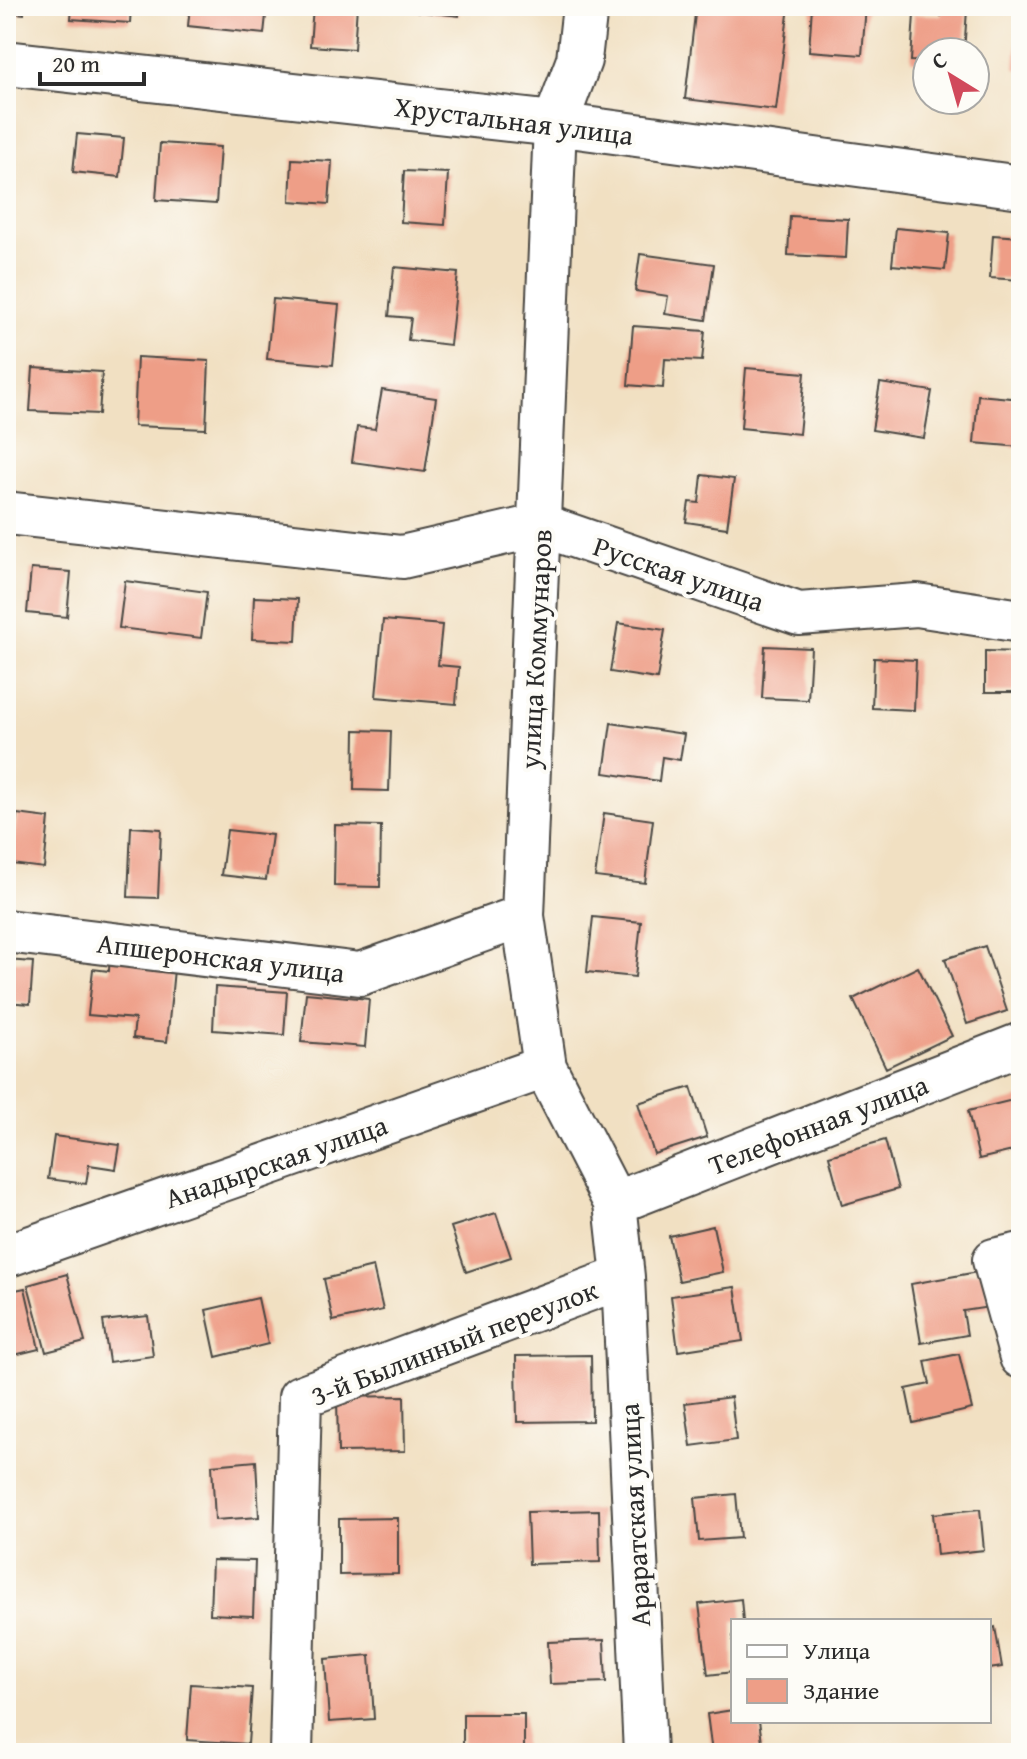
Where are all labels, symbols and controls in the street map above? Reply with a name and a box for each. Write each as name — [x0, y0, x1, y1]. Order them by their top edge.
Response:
scale bar — [40, 36, 144, 86]
north arrow — [911, 36, 991, 116]
text: С — [924, 44, 954, 77]
text: 20 m — [52, 46, 100, 81]
street label: Хрустальная улица — [392, 85, 636, 155]
street label: Русская улица — [588, 525, 770, 622]
street label: улица Коммунаров — [508, 528, 562, 771]
street label: Апшеронская улица — [95, 921, 348, 993]
street label: Телефонная улица — [702, 1063, 934, 1185]
street label: Анадырская улица — [159, 1104, 393, 1218]
street label: 3-й Былинный переулок — [305, 1268, 604, 1416]
street label: Араратская улица — [608, 1402, 660, 1628]
legend — [731, 1619, 991, 1723]
text: Улица — [803, 1633, 871, 1668]
text: Здание — [803, 1673, 879, 1708]

